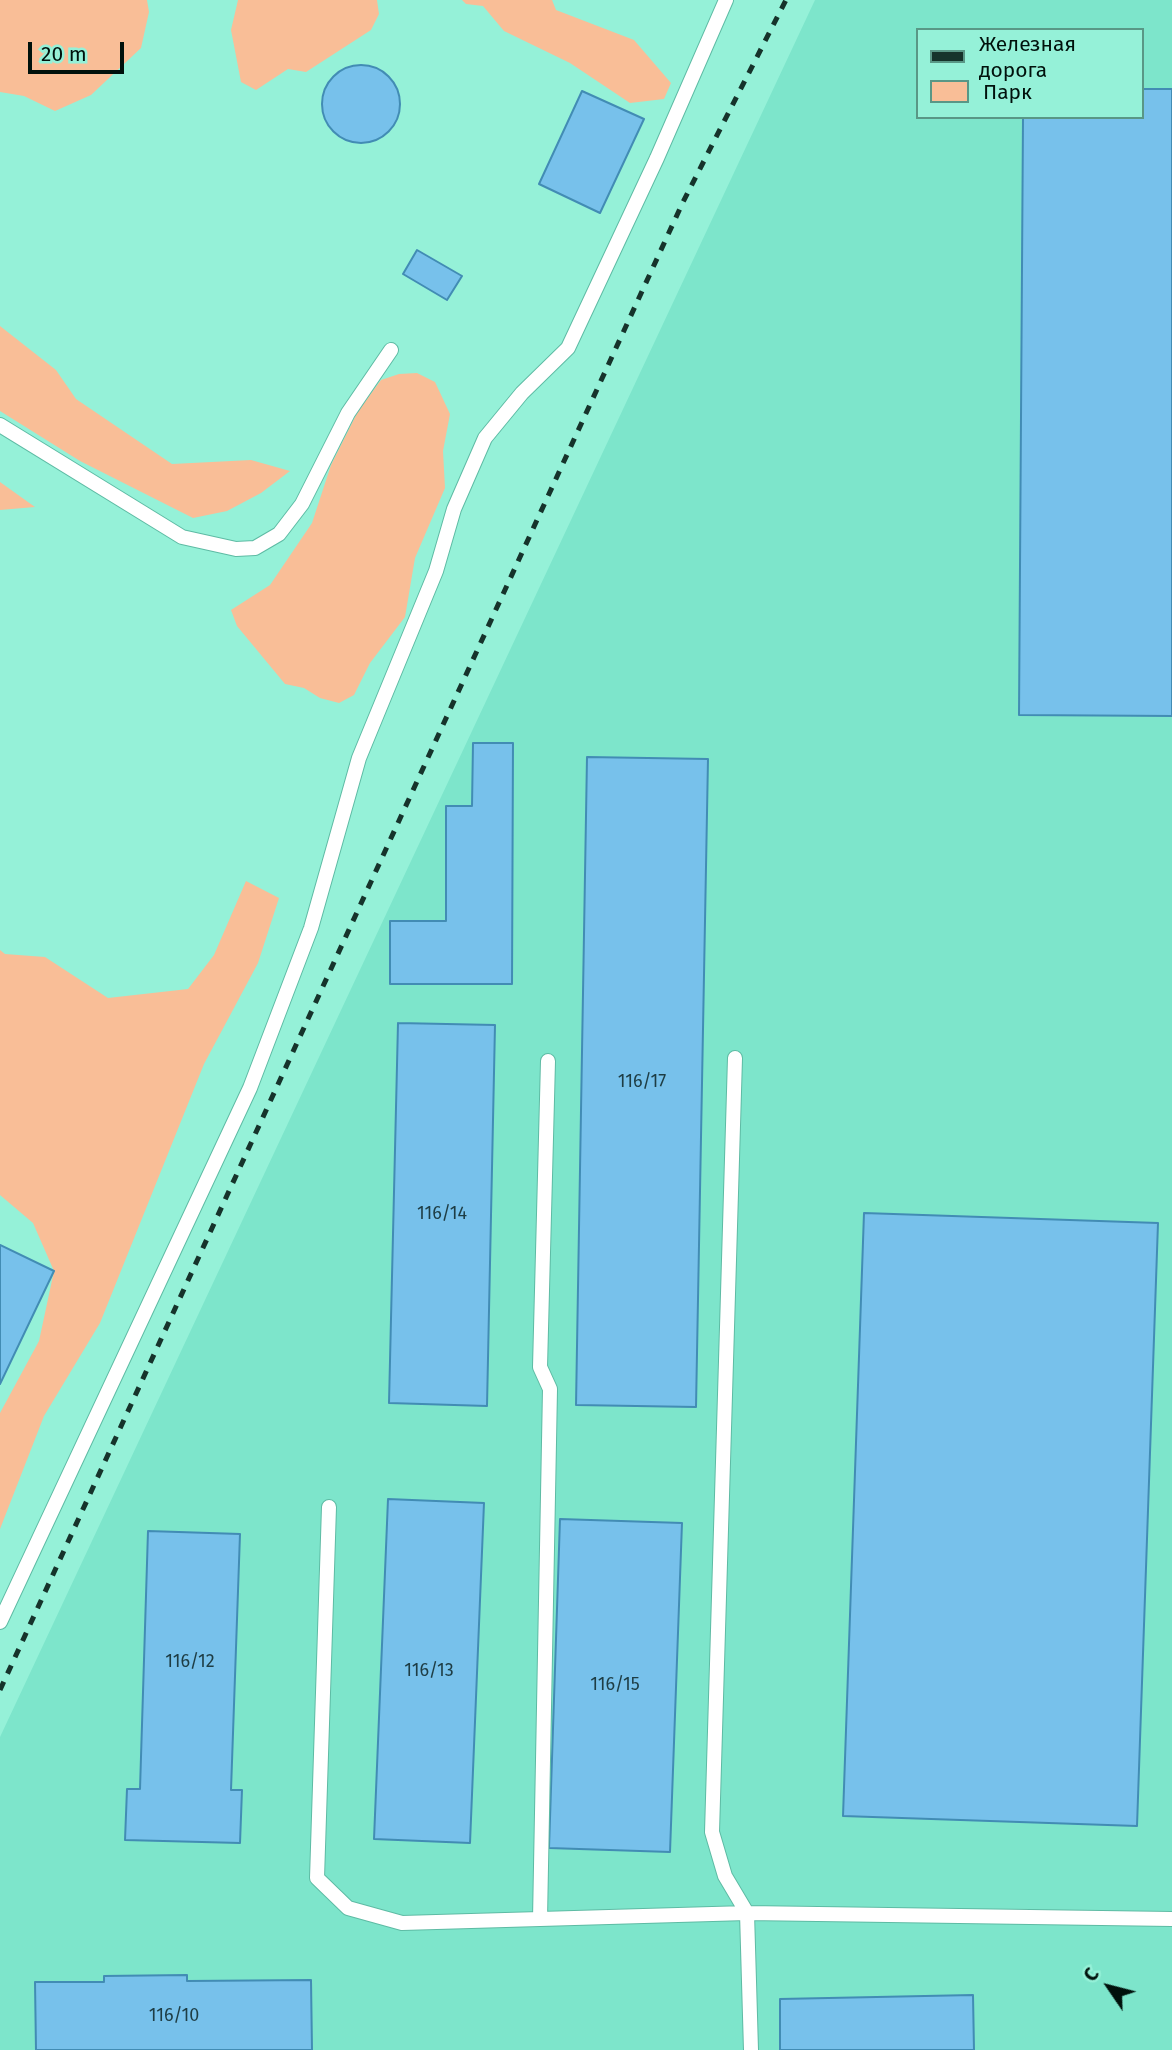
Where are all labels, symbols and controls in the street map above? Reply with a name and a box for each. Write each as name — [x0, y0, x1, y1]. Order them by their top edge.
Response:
scale bar — [32, 28, 128, 72]
legend — [916, 28, 1144, 119]
text: Железная дорога — [979, 31, 1076, 83]
text: 20 m — [41, 41, 87, 67]
text: Парк — [983, 79, 1032, 105]
house number: 116/17 — [618, 1071, 666, 1093]
house number: 116/14 — [417, 1203, 467, 1225]
house number: 116/12 — [165, 1651, 215, 1673]
house number: 116/13 — [404, 1660, 454, 1682]
house number: 116/15 — [590, 1674, 640, 1696]
north arrow — [1074, 1952, 1144, 2022]
text: С — [1079, 1964, 1104, 1986]
house number: 116/10 — [149, 2005, 199, 2027]

